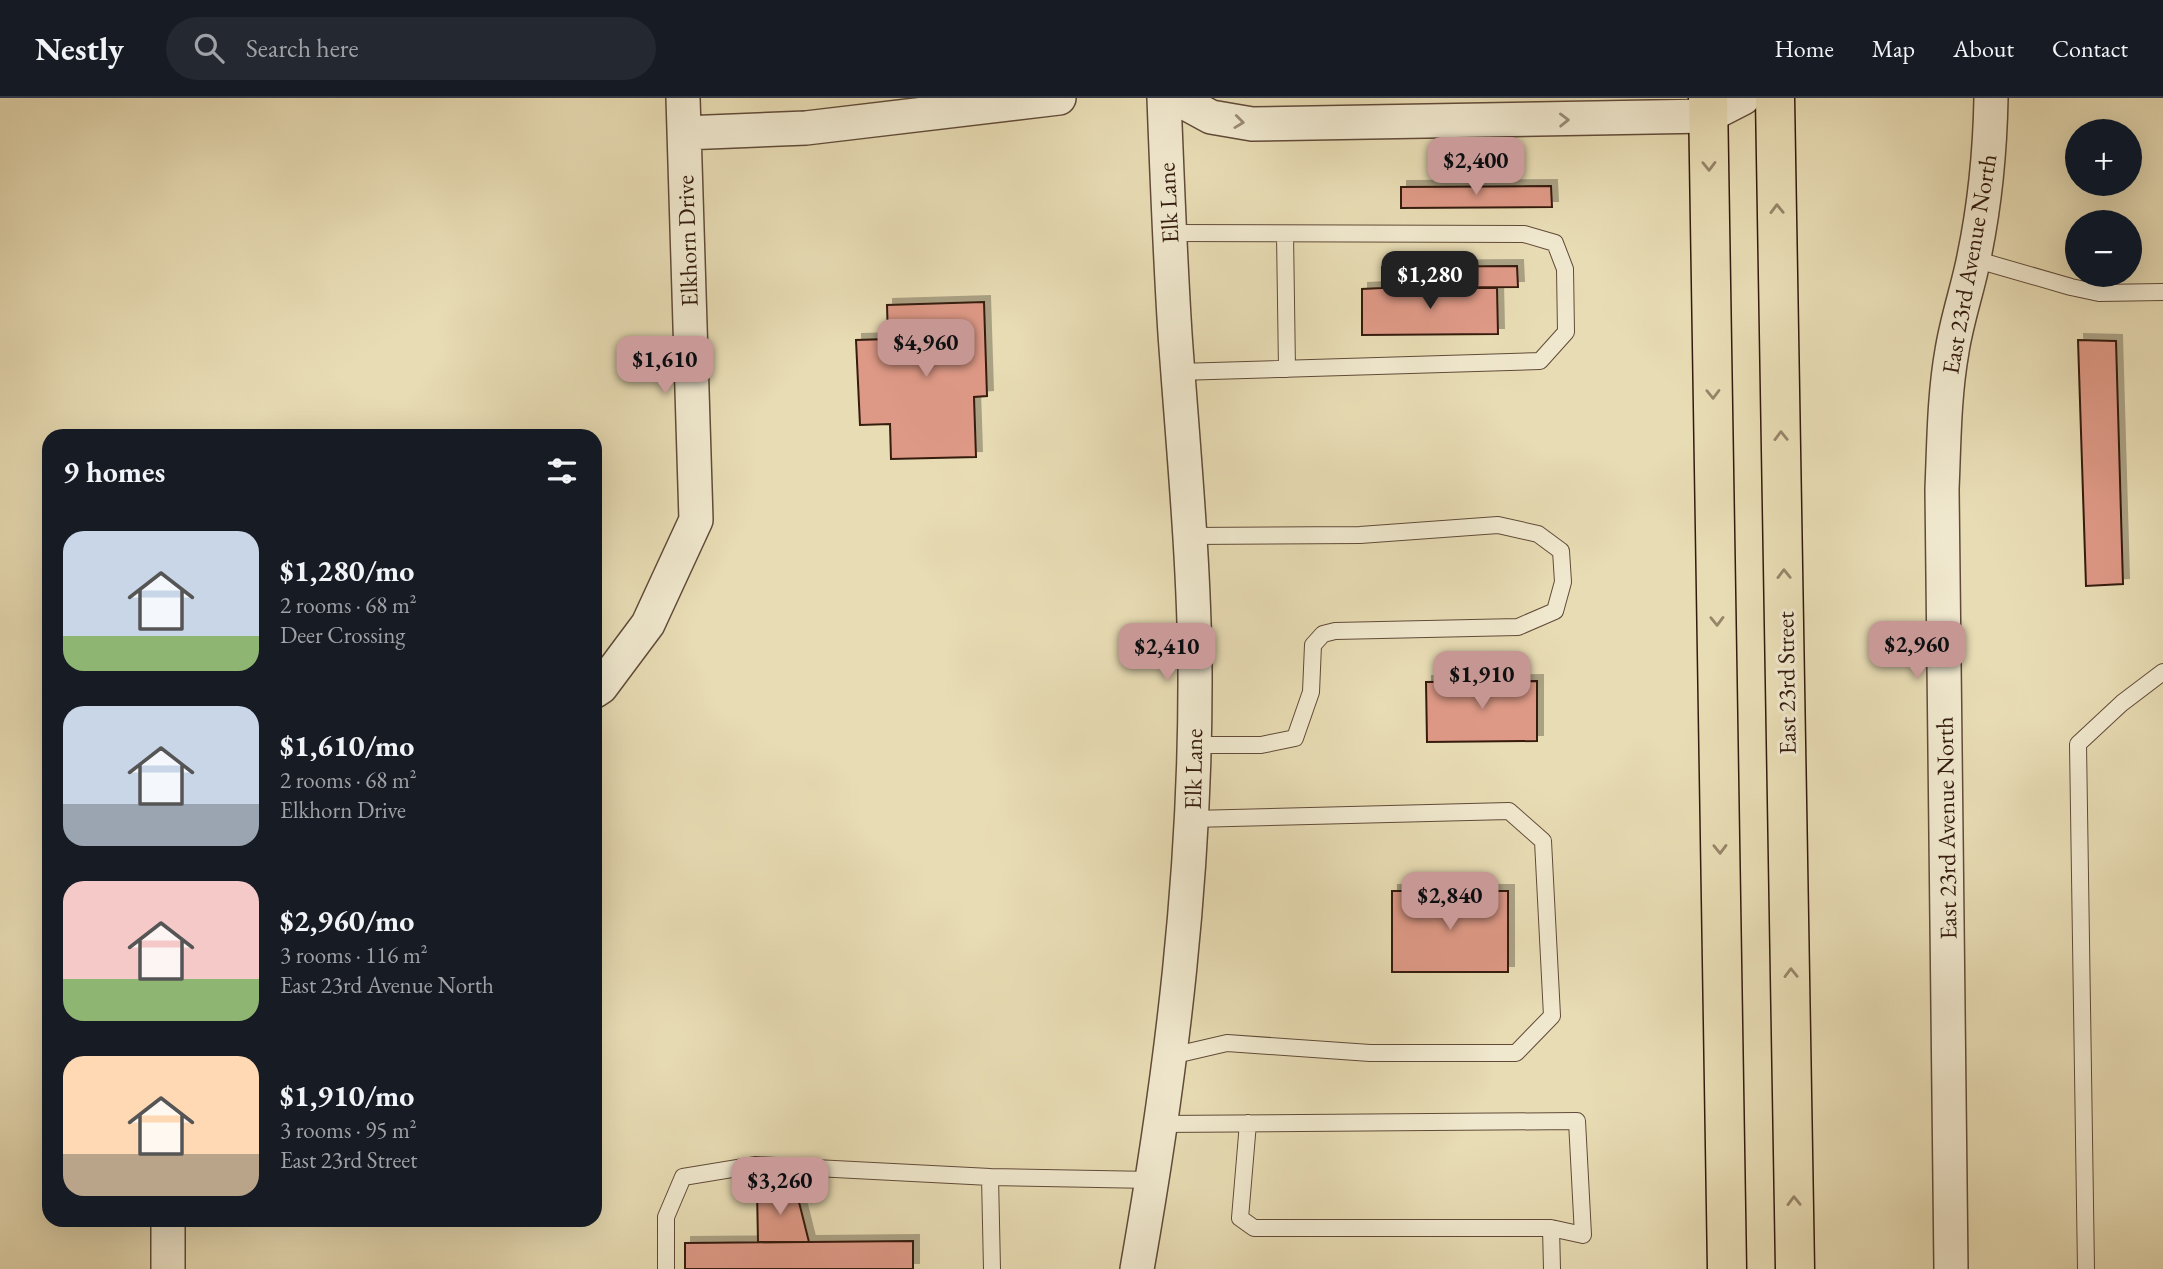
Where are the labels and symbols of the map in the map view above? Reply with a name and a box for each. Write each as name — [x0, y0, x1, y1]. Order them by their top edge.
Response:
one-way arrow — [1559, 112, 1570, 127]
one-way arrow — [1233, 115, 1245, 130]
pin: $2,400 — [1419, 138, 1533, 197]
street label: East 23rd Avenue North — [1934, 151, 2004, 377]
one-way arrow — [1701, 161, 1717, 172]
street label: Elk Lane — [1150, 162, 1186, 244]
street label: Elkhorn Drive — [669, 175, 705, 307]
one-way arrow — [1770, 203, 1785, 214]
pin: $1,280 — [1373, 252, 1487, 311]
pin: $4,960 — [869, 320, 983, 379]
pin: $1,610 — [608, 336, 722, 396]
one-way arrow — [1705, 389, 1721, 399]
one-way arrow — [1774, 430, 1789, 441]
one-way arrow — [1776, 569, 1792, 579]
street label: East 23rd Street — [1769, 611, 1803, 755]
one-way arrow — [1709, 616, 1724, 627]
pin: $2,960 — [1860, 622, 1974, 681]
pin: $2,410 — [1110, 624, 1224, 683]
pin: $1,910 — [1425, 652, 1539, 711]
street label: East 23rd Avenue North — [1929, 716, 1963, 940]
street label: Elk Lane — [1177, 728, 1209, 810]
one-way arrow — [1712, 844, 1728, 854]
pin: $2,840 — [1393, 872, 1507, 932]
one-way arrow — [1783, 968, 1798, 979]
pin: $3,260 — [723, 1158, 837, 1217]
one-way arrow — [1787, 1195, 1802, 1206]

